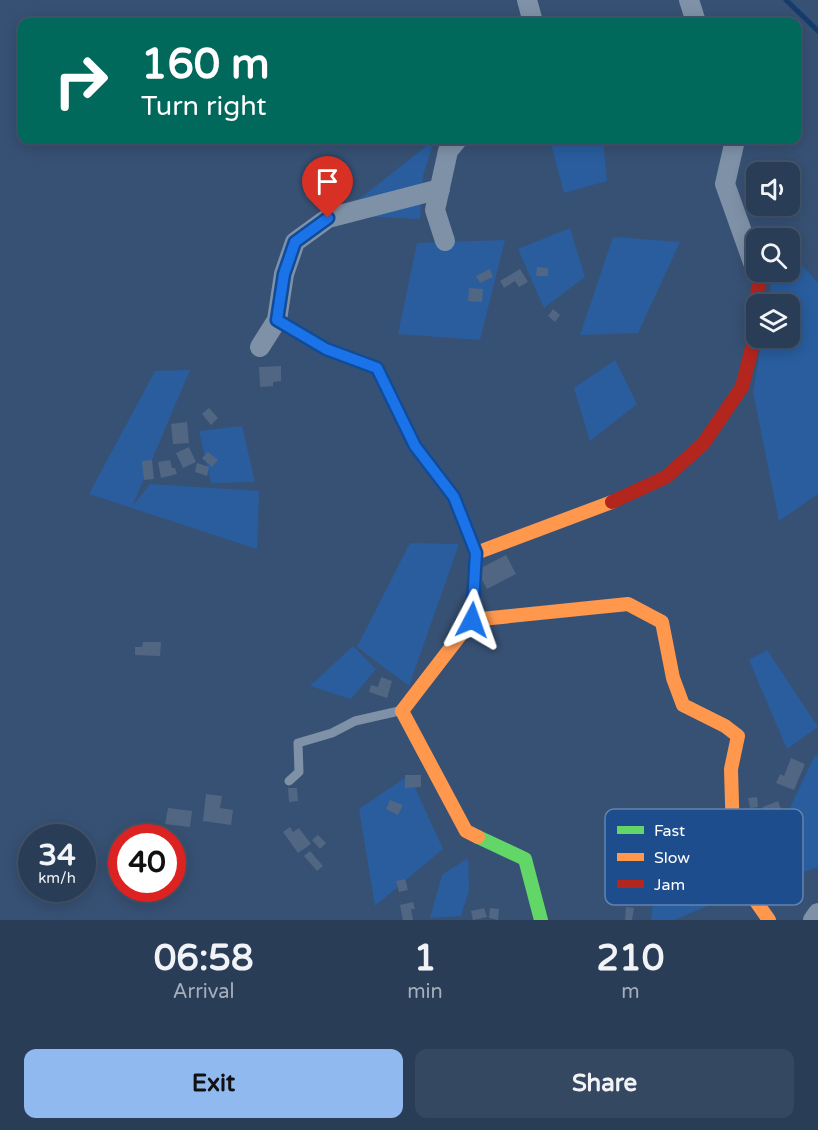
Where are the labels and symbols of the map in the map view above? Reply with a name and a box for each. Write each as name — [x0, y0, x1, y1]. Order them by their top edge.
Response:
pin — [302, 156, 353, 218]
position arrow — [440, 588, 504, 652]
legend — [605, 809, 803, 905]
text: Fast — [654, 821, 685, 841]
speed limit sign: 40 — [108, 824, 186, 902]
text: Slow — [654, 848, 690, 868]
text: Jam — [654, 875, 685, 895]

